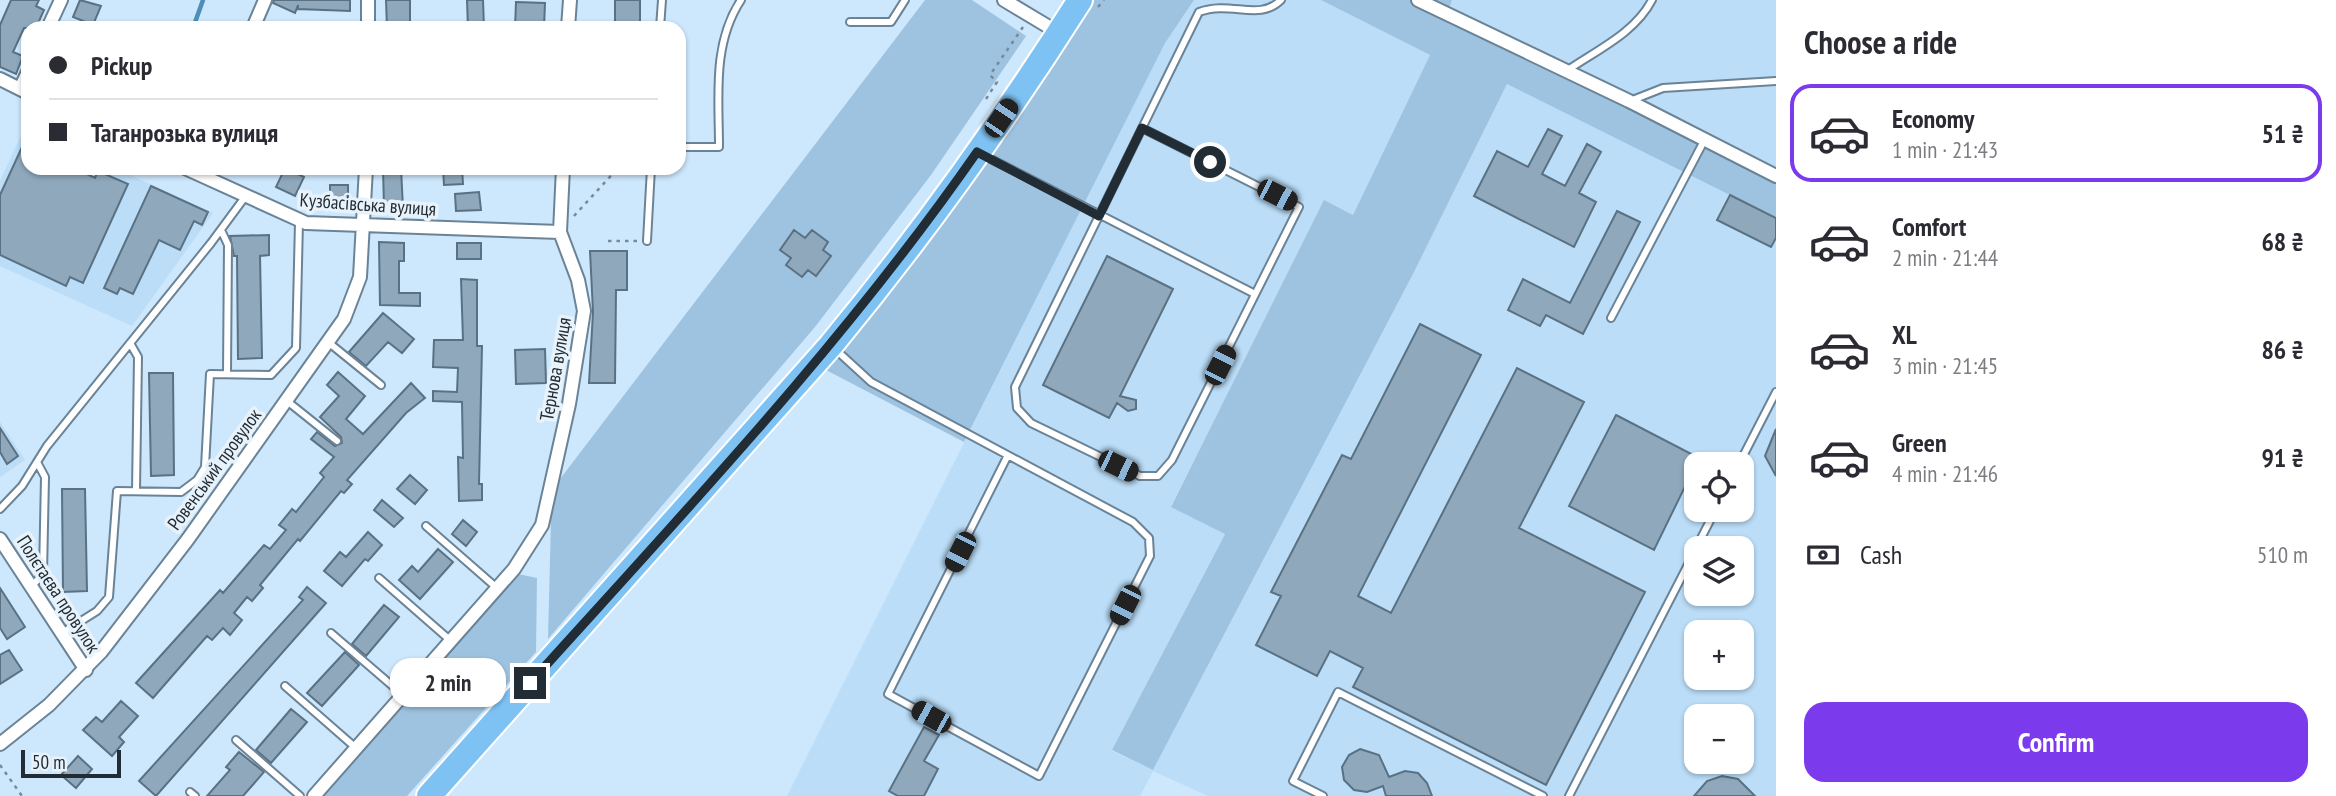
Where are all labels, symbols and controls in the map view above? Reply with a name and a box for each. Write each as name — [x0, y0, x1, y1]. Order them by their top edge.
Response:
text: Choose a ride — [1804, 21, 1957, 63]
text: Pickup — [91, 49, 152, 82]
car — [981, 95, 1022, 141]
icon: car — [1808, 102, 1871, 165]
text: Economy — [1892, 102, 1974, 135]
text: Таганрозька вулиця — [91, 116, 278, 149]
text: 51 ₴ — [2261, 117, 2304, 150]
text: 1 min · 21:43 — [1892, 135, 1998, 164]
route start — [1194, 146, 1226, 178]
car — [1254, 176, 1301, 214]
street label: Кузбасівська вулиця — [299, 187, 437, 221]
icon: car — [1808, 210, 1871, 273]
text: Comfort — [1892, 210, 1966, 243]
text: 68 ₴ — [2261, 225, 2304, 258]
text: 2 min · 21:44 — [1892, 243, 1998, 272]
street label: Тернова вулиця — [534, 315, 576, 423]
icon: car — [1808, 318, 1871, 381]
text: XL — [1892, 318, 1917, 351]
text: 86 ₴ — [2261, 333, 2304, 366]
car — [1202, 342, 1239, 388]
text: 3 min · 21:45 — [1892, 351, 1998, 380]
street label: Ровенський провулок — [162, 403, 267, 534]
icon: car — [1808, 426, 1871, 489]
text: Green — [1892, 426, 1947, 459]
text: 91 ₴ — [2261, 441, 2304, 474]
car — [1095, 447, 1142, 485]
map controls — [1684, 452, 1754, 774]
button: locate — [1684, 452, 1754, 522]
text: 4 min · 21:46 — [1892, 459, 1998, 488]
car — [942, 529, 979, 575]
street label: Полєтаєва провулок — [12, 531, 106, 658]
button: layers — [1684, 536, 1754, 606]
icon: cash — [1804, 536, 1842, 574]
text: Cash — [1860, 538, 1902, 571]
text: 510 m — [2257, 540, 2308, 569]
car — [1107, 582, 1144, 628]
button: + — [1684, 620, 1754, 690]
callout: 2 min — [390, 658, 505, 708]
route end — [514, 667, 546, 699]
text: 2 min — [425, 668, 471, 697]
car — [908, 698, 955, 736]
button: Confirm — [1804, 702, 2308, 782]
button: − — [1684, 704, 1754, 774]
scale bar — [21, 747, 121, 779]
text: 50 m — [32, 750, 66, 774]

